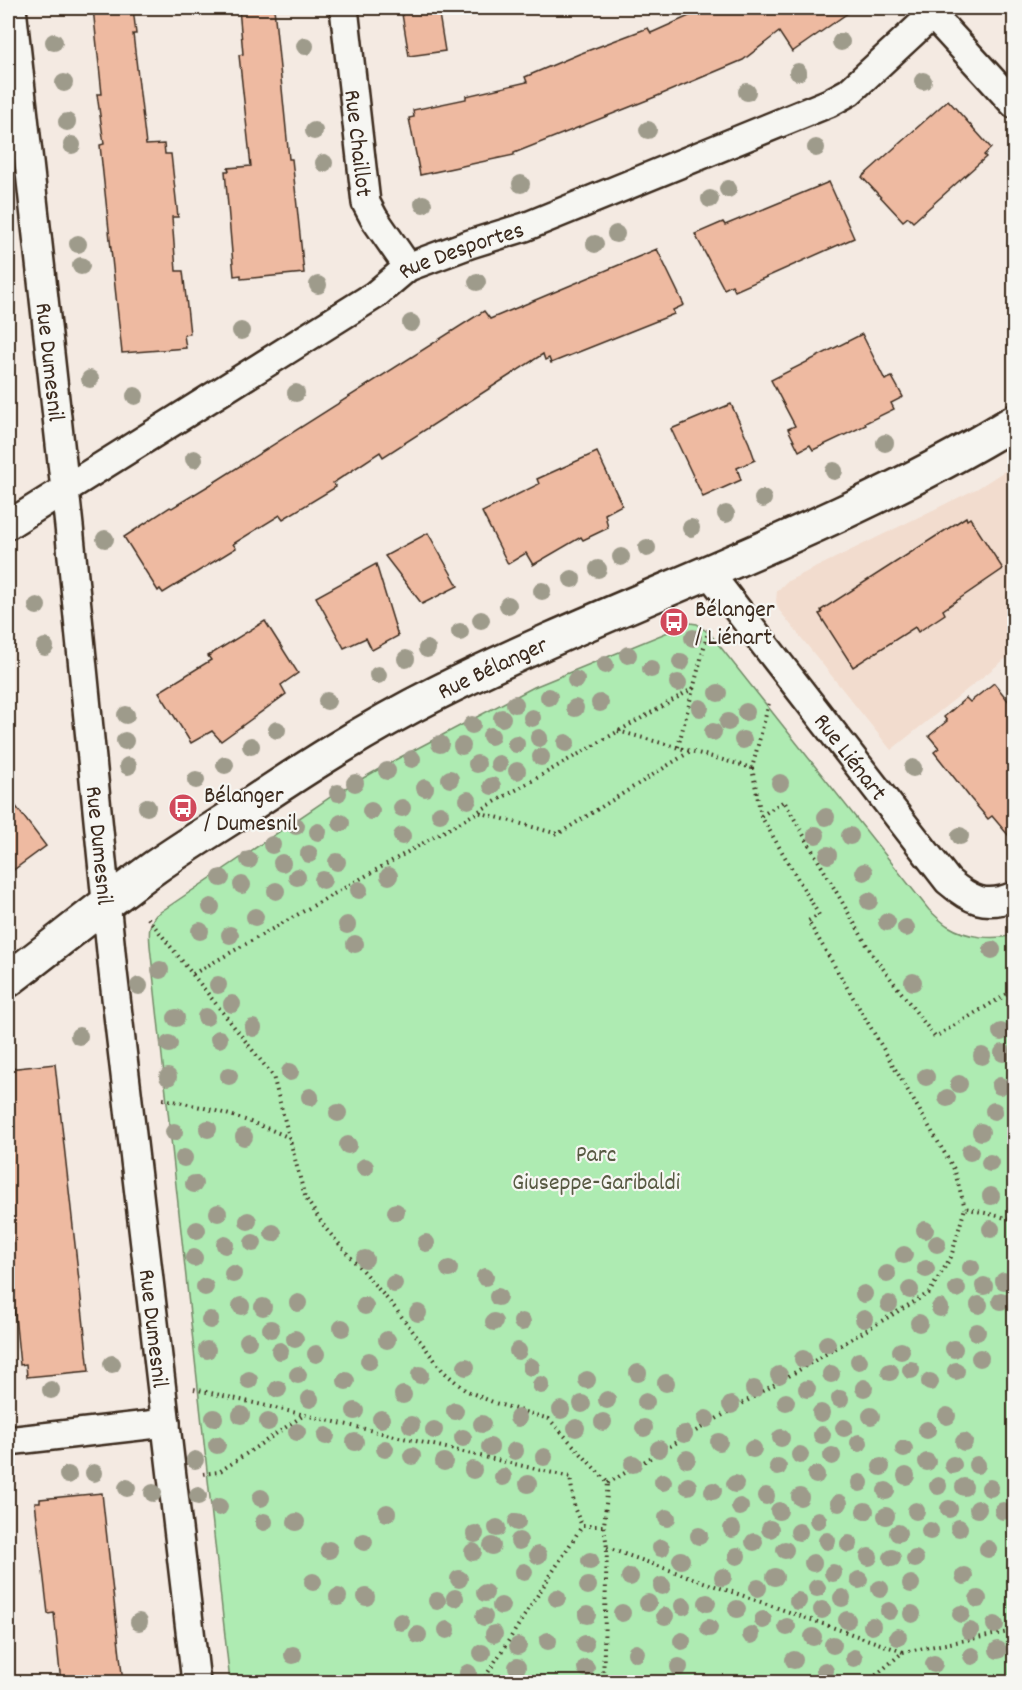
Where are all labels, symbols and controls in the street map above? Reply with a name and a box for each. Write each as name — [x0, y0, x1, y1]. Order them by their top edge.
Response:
street label: Rue Chaillot — [333, 88, 379, 199]
street label: Rue Desportes — [391, 214, 529, 289]
street label: Rue Dumesnil — [25, 301, 71, 424]
place label: Bélanger / Liénart — [695, 594, 775, 656]
bus stop icon: Bélanger / Liénart — [658, 606, 690, 638]
street label: Rue Bélanger — [433, 629, 554, 710]
street label: Rue Liénart — [804, 707, 894, 809]
place label: Bélanger / Dumesnil — [204, 780, 298, 842]
street label: Rue Dumesnil — [75, 785, 120, 907]
bus stop icon: Bélanger / Dumesnil — [167, 792, 199, 824]
park label: Parc Giuseppe-Garibaldi — [512, 1139, 680, 1201]
street label: Rue Dumesnil — [128, 1267, 176, 1390]

